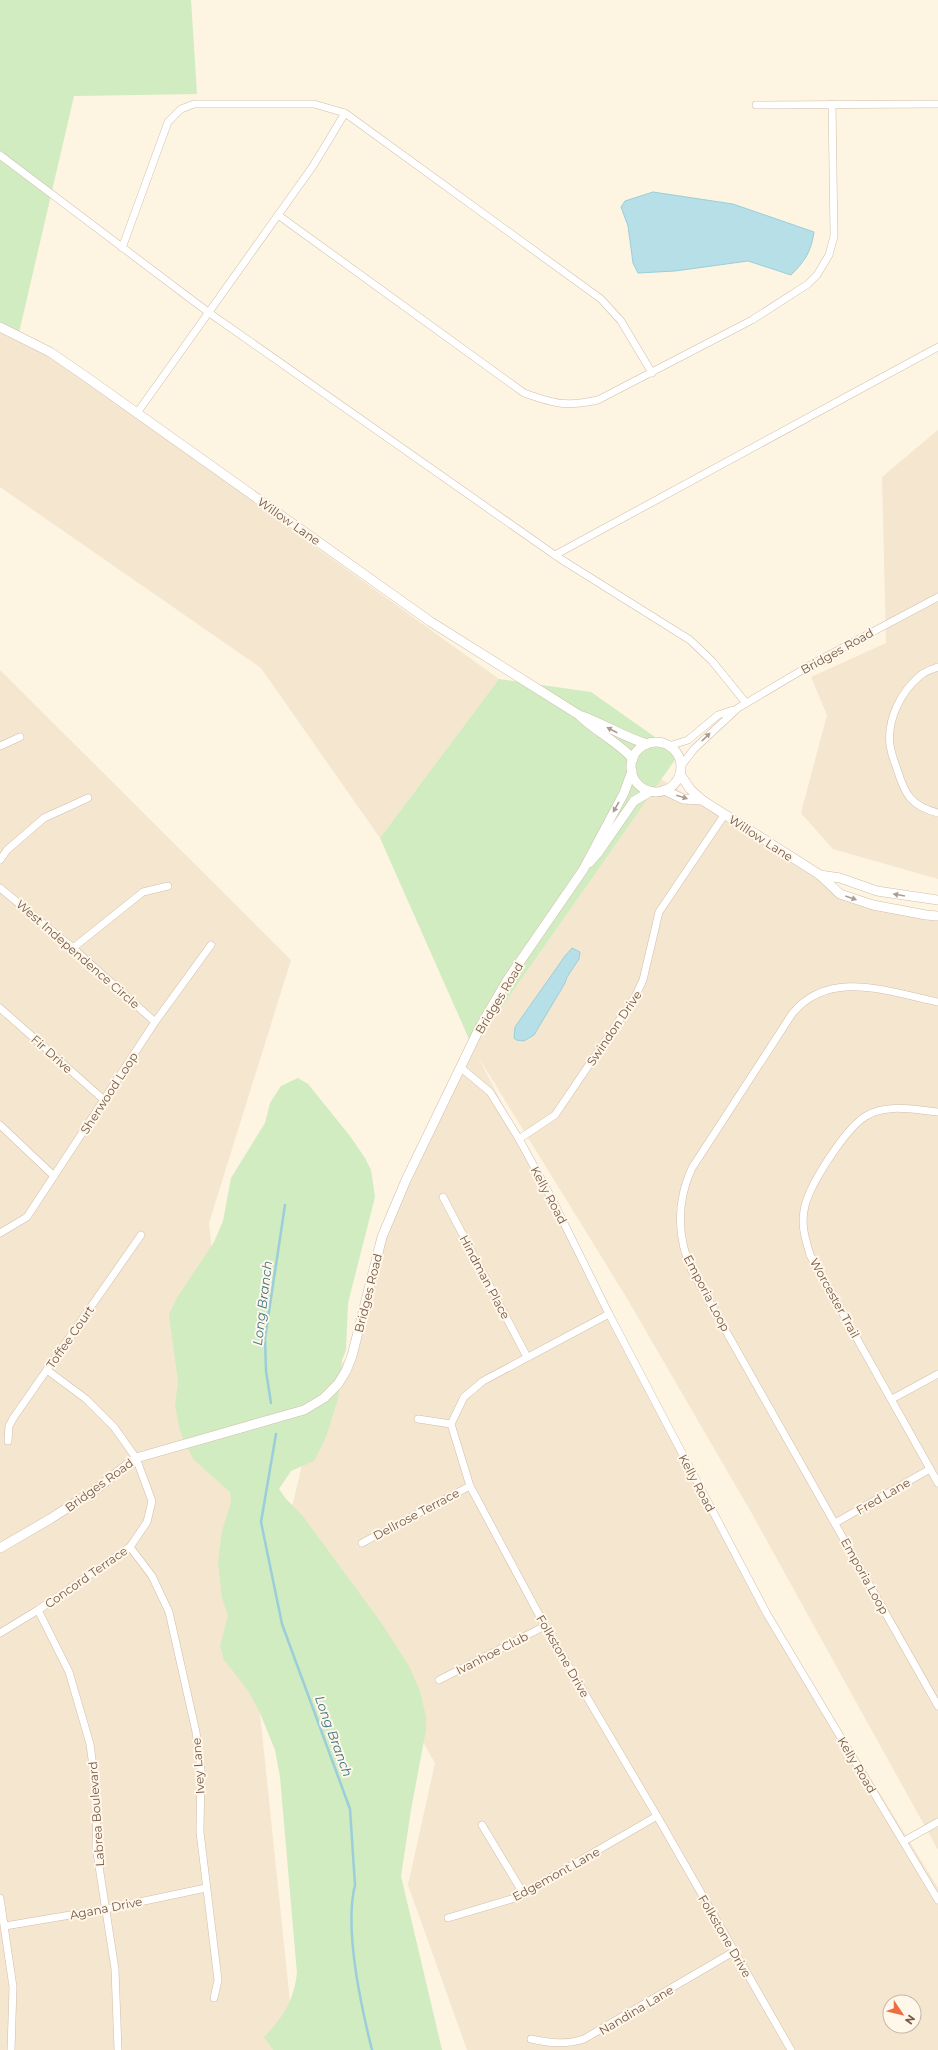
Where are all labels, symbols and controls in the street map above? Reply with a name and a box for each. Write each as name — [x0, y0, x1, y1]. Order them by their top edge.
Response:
street label: Willow Lane — [255, 494, 323, 548]
street label: Bridges Road — [798, 625, 876, 677]
one-way arrow — [607, 727, 618, 734]
one-way arrow — [701, 732, 711, 742]
one-way arrow — [677, 795, 689, 801]
one-way arrow — [613, 801, 620, 813]
street label: Willow Lane — [726, 812, 796, 864]
one-way arrow — [893, 892, 906, 898]
one-way arrow — [846, 895, 858, 901]
street label: West Independence Circle — [13, 896, 143, 1012]
street label: Bridges Road — [472, 959, 526, 1037]
street label: Swindon Drive — [583, 988, 645, 1068]
street label: Fir Drive — [28, 1032, 76, 1076]
street label: Sherwood Loop — [77, 1049, 141, 1137]
street label: Kelly Road — [528, 1164, 570, 1226]
street label: Hindman Place — [457, 1232, 513, 1322]
street label: Bridges Road — [351, 1252, 385, 1334]
street label: Emporia Loop — [680, 1252, 734, 1334]
street label: Worcester Trail — [807, 1255, 863, 1341]
water label: Long Branch — [249, 1260, 275, 1346]
street label: Toffee Court — [43, 1303, 97, 1371]
street label: Kelly Road — [676, 1452, 718, 1514]
street label: Bridges Road — [62, 1455, 136, 1515]
street label: Fred Lane — [853, 1474, 913, 1518]
street label: Dellrose Terrace — [370, 1485, 462, 1543]
street label: Emporia Loop — [838, 1535, 892, 1617]
street label: Concord Terrace — [42, 1543, 130, 1611]
street label: Folkstone Drive — [533, 1612, 593, 1700]
street label: Ivanhoe Club — [453, 1628, 531, 1678]
water label: Long Branch — [312, 1693, 356, 1779]
street label: Kelly Road — [834, 1734, 880, 1796]
street label: Ivey Lane — [189, 1737, 207, 1795]
street label: Labrea Boulevard — [85, 1761, 107, 1867]
street label: Edgemont Lane — [510, 1844, 602, 1904]
street label: Folkstone Drive — [695, 1892, 755, 1980]
street label: Agana Drive — [68, 1894, 144, 1922]
street label: Nandina Lane — [596, 1982, 676, 2038]
north arrow — [882, 1994, 922, 2034]
text: N — [902, 2012, 918, 2027]

